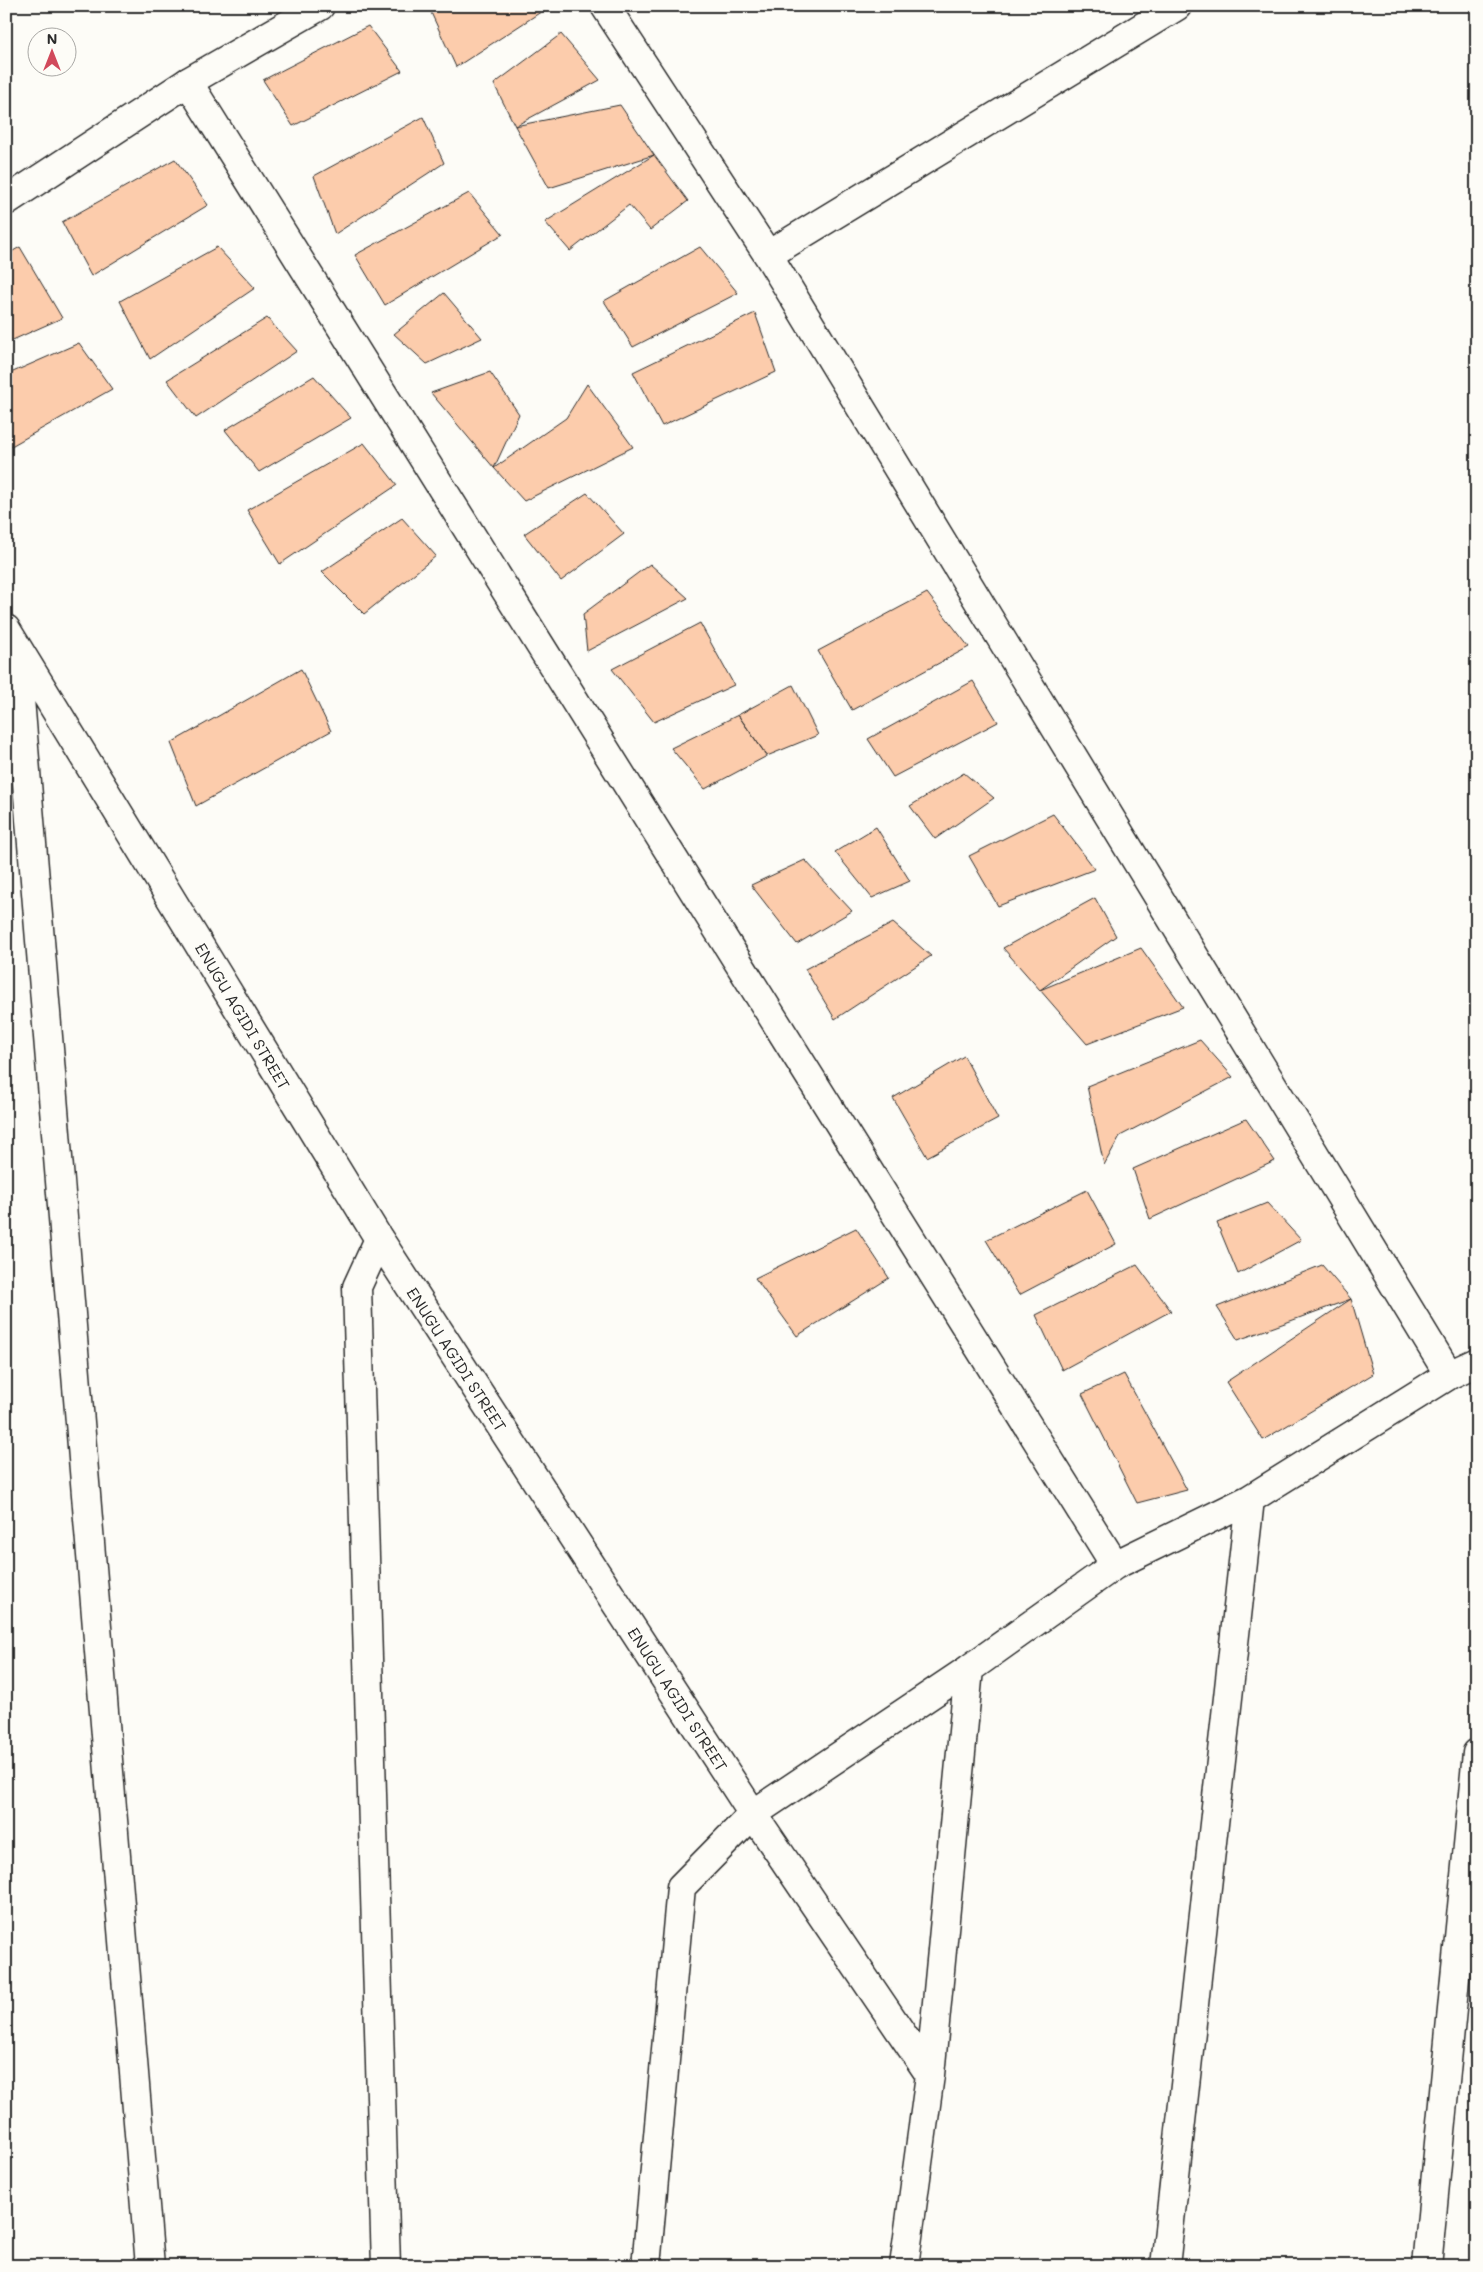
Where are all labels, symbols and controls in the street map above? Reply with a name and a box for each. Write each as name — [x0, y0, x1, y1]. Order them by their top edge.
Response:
north arrow — [28, 28, 78, 78]
text: N — [47, 29, 57, 48]
street label: ENUGU AGIDI STREET — [191, 939, 295, 1093]
street label: ENUGU AGIDI STREET — [403, 1283, 512, 1435]
street label: ENUGU AGIDI STREET — [624, 1623, 733, 1775]

